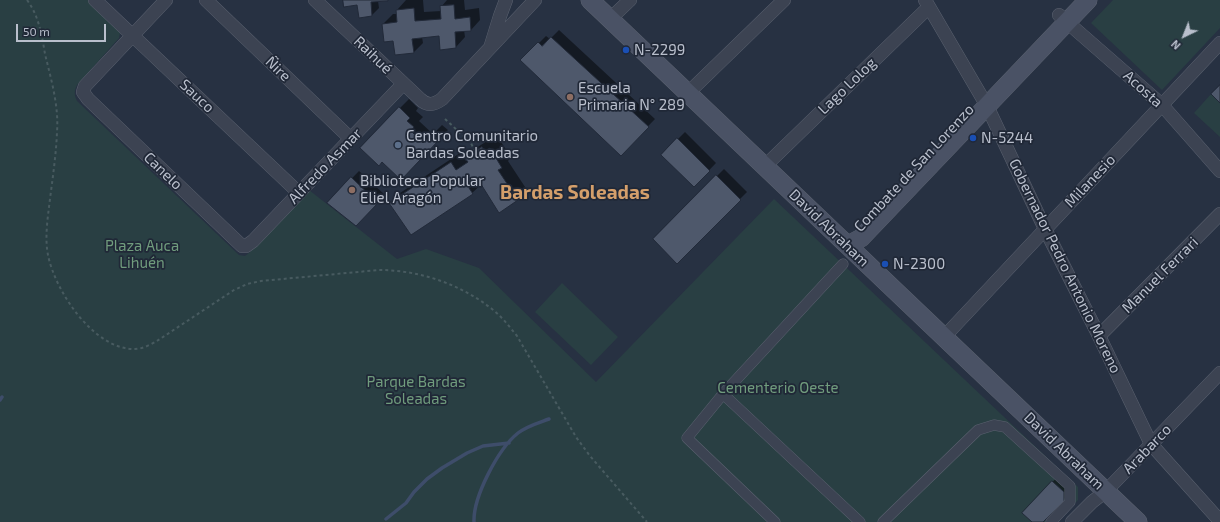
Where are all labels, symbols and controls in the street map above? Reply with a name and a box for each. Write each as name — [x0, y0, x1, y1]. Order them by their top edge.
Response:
scale bar — [18, 16, 108, 42]
north arrow — [1164, 16, 1204, 56]
text: 50 m — [23, 24, 50, 38]
street label: Raihué — [350, 32, 396, 78]
text: N — [1168, 38, 1183, 53]
place label: N-2299 — [634, 41, 685, 59]
marker: N-2299 — [621, 45, 631, 55]
street label: Ñire — [262, 53, 294, 85]
street label: Lago Lolog — [814, 54, 880, 118]
street label: Acosta — [1120, 67, 1166, 111]
street label: Sauco — [176, 75, 218, 117]
place label: Escuela Primaria N° 289 — [578, 79, 685, 114]
marker: Escuela Primaria N° 289 — [565, 92, 575, 102]
street label: Combate de San Lorenzo — [850, 101, 978, 235]
street label: Alfredo Asmar — [284, 124, 366, 208]
place label: Centro Comunitario Bardas Soleadas — [406, 127, 538, 162]
place label: N-5244 — [981, 129, 1033, 147]
marker: N-5244 — [968, 133, 978, 143]
marker: Centro Comunitario Bardas Soleadas — [393, 140, 403, 150]
street label: Canelo — [140, 148, 186, 194]
street label: Milanesio — [1061, 151, 1119, 211]
street label: Gobernador Pedro Antonio Moreno — [1005, 156, 1125, 376]
place label: Biblioteca Popular Eliel Aragón — [360, 172, 484, 207]
district label: Bardas Soleadas — [500, 182, 650, 204]
marker: Biblioteca Popular Eliel Aragón — [347, 185, 357, 195]
street label: David Abraham — [785, 185, 873, 271]
street label: Manuel Ferrari — [1118, 233, 1202, 317]
park label: Plaza Auca Lihuén — [105, 237, 179, 272]
place label: N-2300 — [893, 255, 945, 273]
marker: N-2300 — [880, 259, 890, 269]
park label: Parque Bardas Soleadas — [366, 373, 466, 408]
park label: Cementerio Oeste — [717, 379, 839, 397]
street label: David Abraham — [1020, 408, 1108, 494]
street label: Arabarco — [1119, 420, 1175, 478]

